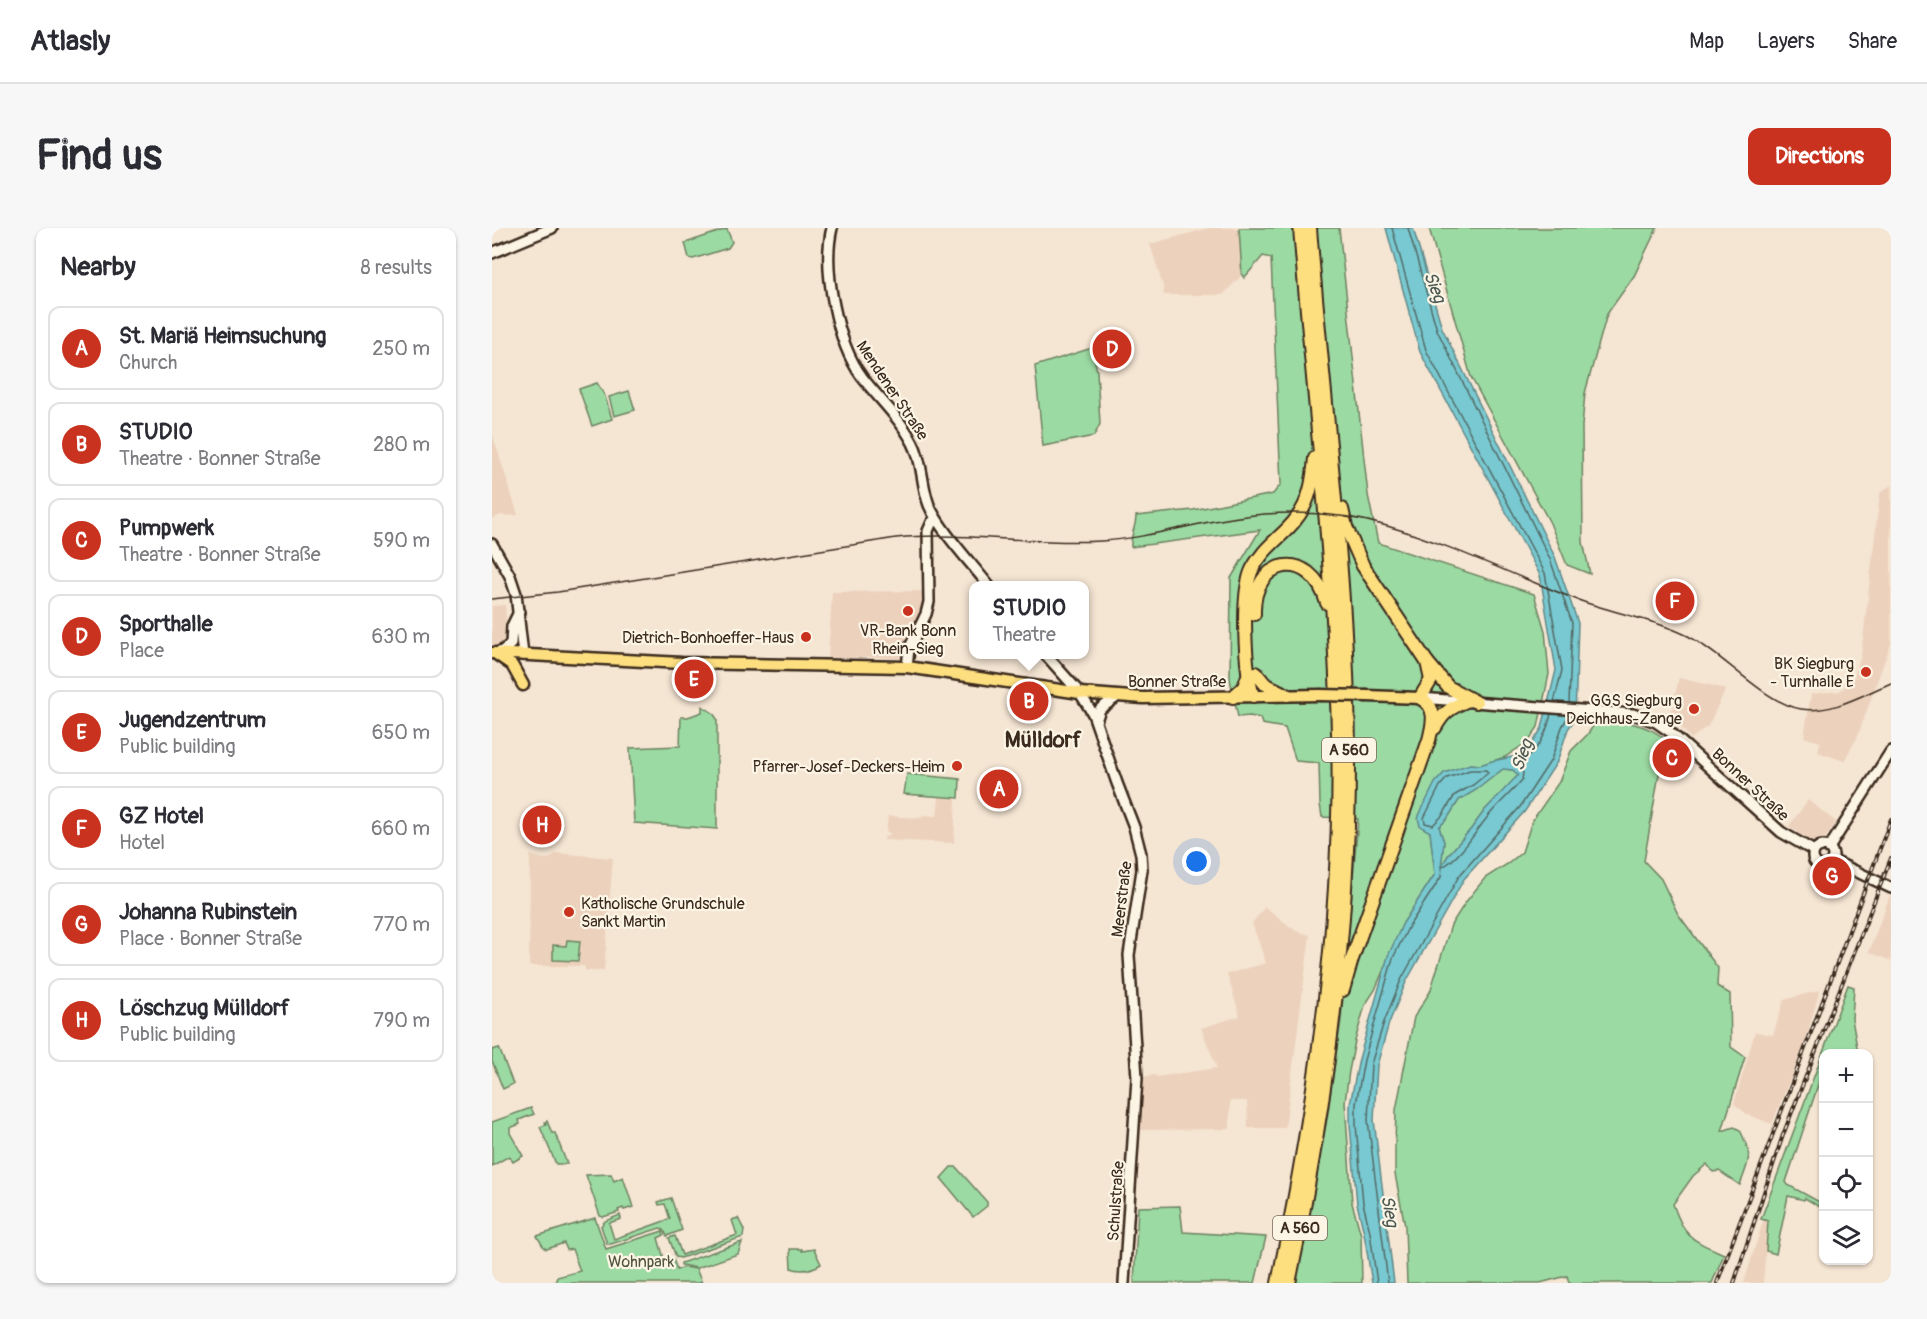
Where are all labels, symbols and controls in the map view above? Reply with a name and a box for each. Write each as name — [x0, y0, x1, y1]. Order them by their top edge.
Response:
text: Atlasly — [30, 24, 110, 59]
text: Map — [1689, 28, 1724, 55]
text: Layers — [1757, 28, 1815, 55]
text: Share — [1848, 28, 1897, 55]
button: Directions — [1748, 128, 1891, 185]
text: Find us — [36, 130, 162, 182]
text: Nearby — [60, 251, 136, 283]
text: 8 results — [361, 255, 432, 280]
water label: Sieg — [1418, 268, 1452, 308]
text: St. Mariä Heimsuchung — [119, 322, 326, 350]
pin: D — [1092, 326, 1132, 372]
text: A — [75, 336, 88, 361]
text: 250 m — [372, 336, 430, 361]
street label: Mendener Straße — [852, 337, 933, 444]
text: Church — [119, 350, 177, 375]
text: STUDIO — [119, 418, 193, 446]
text: B — [76, 432, 87, 457]
text: 280 m — [373, 432, 430, 457]
text: Theatre · Bonner Straße — [119, 446, 321, 471]
text: Pumpwerk — [119, 514, 214, 542]
text: C — [75, 528, 88, 553]
text: 590 m — [373, 528, 430, 553]
text: Theatre · Bonner Straße — [119, 542, 321, 567]
pin: F — [1656, 578, 1694, 623]
popup — [969, 581, 1089, 659]
text: STUDIO — [992, 594, 1066, 622]
marker: VR-Bank Bonn Rhein-Sieg — [901, 604, 915, 618]
text: Sporthalle — [119, 610, 213, 638]
place label: VR-Bank Bonn Rhein-Sieg — [860, 621, 956, 659]
text: Theatre — [992, 622, 1056, 647]
text: D — [75, 624, 88, 649]
text: 630 m — [371, 624, 430, 649]
place label: Dietrich-Bonhoeffer-Haus — [622, 628, 794, 648]
marker: Dietrich-Bonhoeffer-Haus — [799, 630, 813, 644]
text: Place — [119, 638, 164, 663]
place label: BK Siegburg - Turnhalle E — [1770, 654, 1854, 692]
pin: E — [674, 656, 714, 702]
marker: BK Siegburg - Turnhalle E — [1859, 665, 1873, 679]
street label: Bonner Straße — [1128, 672, 1226, 692]
pin: B — [1010, 678, 1048, 724]
place label: GGS Siegburg Deichhaus-Zange — [1566, 691, 1682, 729]
marker: GGS Siegburg Deichhaus-Zange — [1687, 702, 1701, 716]
text: Jugendzentrum — [119, 706, 266, 734]
text: E — [76, 720, 87, 745]
text: 650 m — [372, 720, 430, 745]
district label: Mülldorf — [1005, 726, 1082, 754]
text: Public building — [119, 734, 235, 759]
water label: Sieg — [1506, 735, 1539, 774]
pin: C — [1652, 736, 1692, 780]
road number: A 560 — [1322, 738, 1376, 762]
street label: Bonner Straße — [1708, 744, 1793, 826]
place label: Pfarrer-Josef-Deckers-Heim — [752, 757, 945, 777]
marker: Pfarrer-Josef-Deckers-Heim — [950, 759, 964, 773]
pin: A — [980, 766, 1018, 812]
text: GZ Hotel — [119, 802, 204, 830]
pin: H — [523, 802, 562, 848]
text: F — [75, 816, 88, 841]
text: 660 m — [371, 816, 430, 841]
text: Hotel — [119, 830, 165, 855]
your location — [1182, 847, 1211, 876]
pin: G — [1812, 854, 1852, 898]
street label: Meerstraße — [1107, 860, 1137, 938]
place label: Katholische Grundschule Sankt Martin — [581, 894, 745, 932]
text: Johanna Rubinstein — [119, 898, 297, 926]
marker: Katholische Grundschule Sankt Martin — [562, 905, 576, 919]
text: G — [75, 912, 88, 937]
text: 770 m — [373, 912, 430, 937]
text: Place · Bonner Straße — [119, 926, 302, 951]
text: Löschzug Mülldorf — [119, 994, 290, 1022]
text: H — [75, 1008, 88, 1033]
text: 790 m — [373, 1008, 430, 1033]
text: Public building — [119, 1022, 235, 1047]
map controls — [1819, 1049, 1873, 1265]
button: + — [1819, 1049, 1873, 1103]
button: − — [1819, 1103, 1873, 1157]
button: locate — [1819, 1157, 1873, 1211]
street label: Schulstraße — [1103, 1160, 1129, 1242]
water label: Sieg — [1375, 1194, 1404, 1231]
button: layers — [1819, 1211, 1873, 1265]
road number: A 560 — [1273, 1216, 1327, 1240]
park label: Wohnpark — [608, 1252, 674, 1272]

